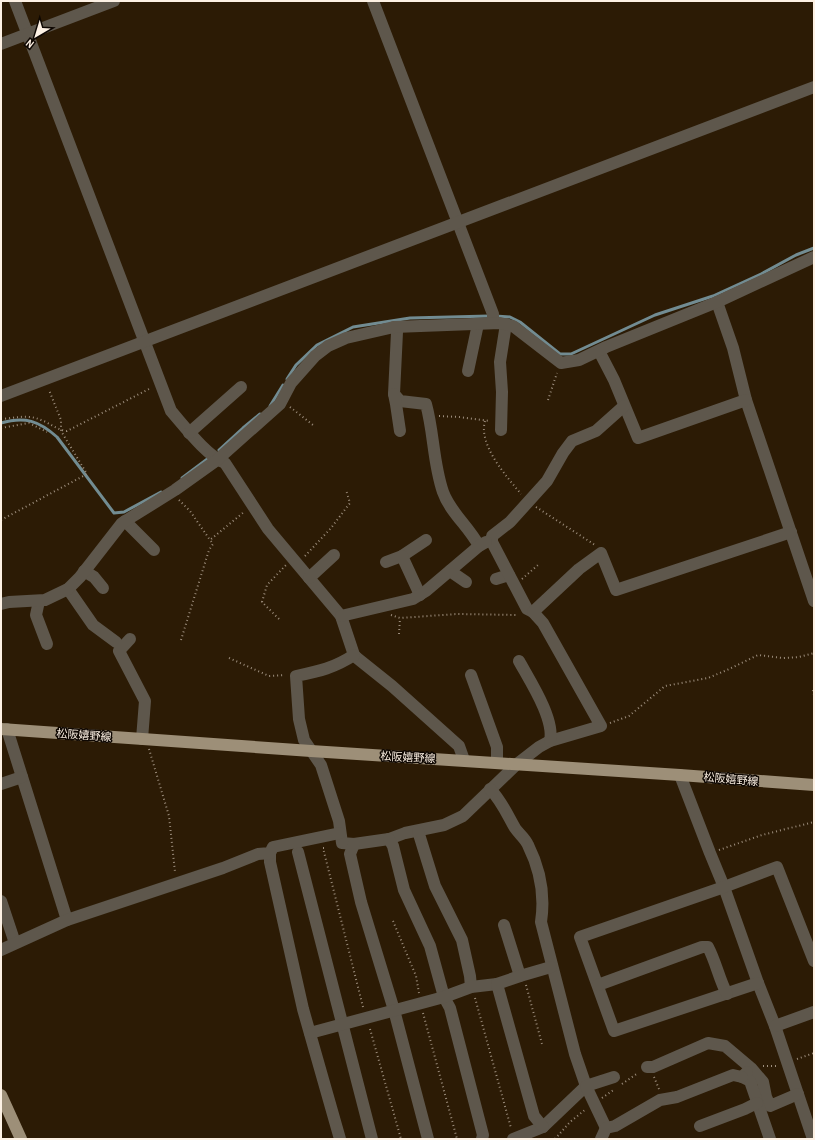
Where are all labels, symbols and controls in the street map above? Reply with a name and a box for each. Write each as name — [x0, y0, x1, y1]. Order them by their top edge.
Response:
north arrow — [16, 16, 56, 56]
text: N — [23, 36, 37, 51]
street label: 松阪嬉野線 — [56, 726, 112, 744]
street label: 松阪嬉野線 — [380, 749, 436, 765]
street label: 松阪嬉野線 — [703, 770, 759, 788]

